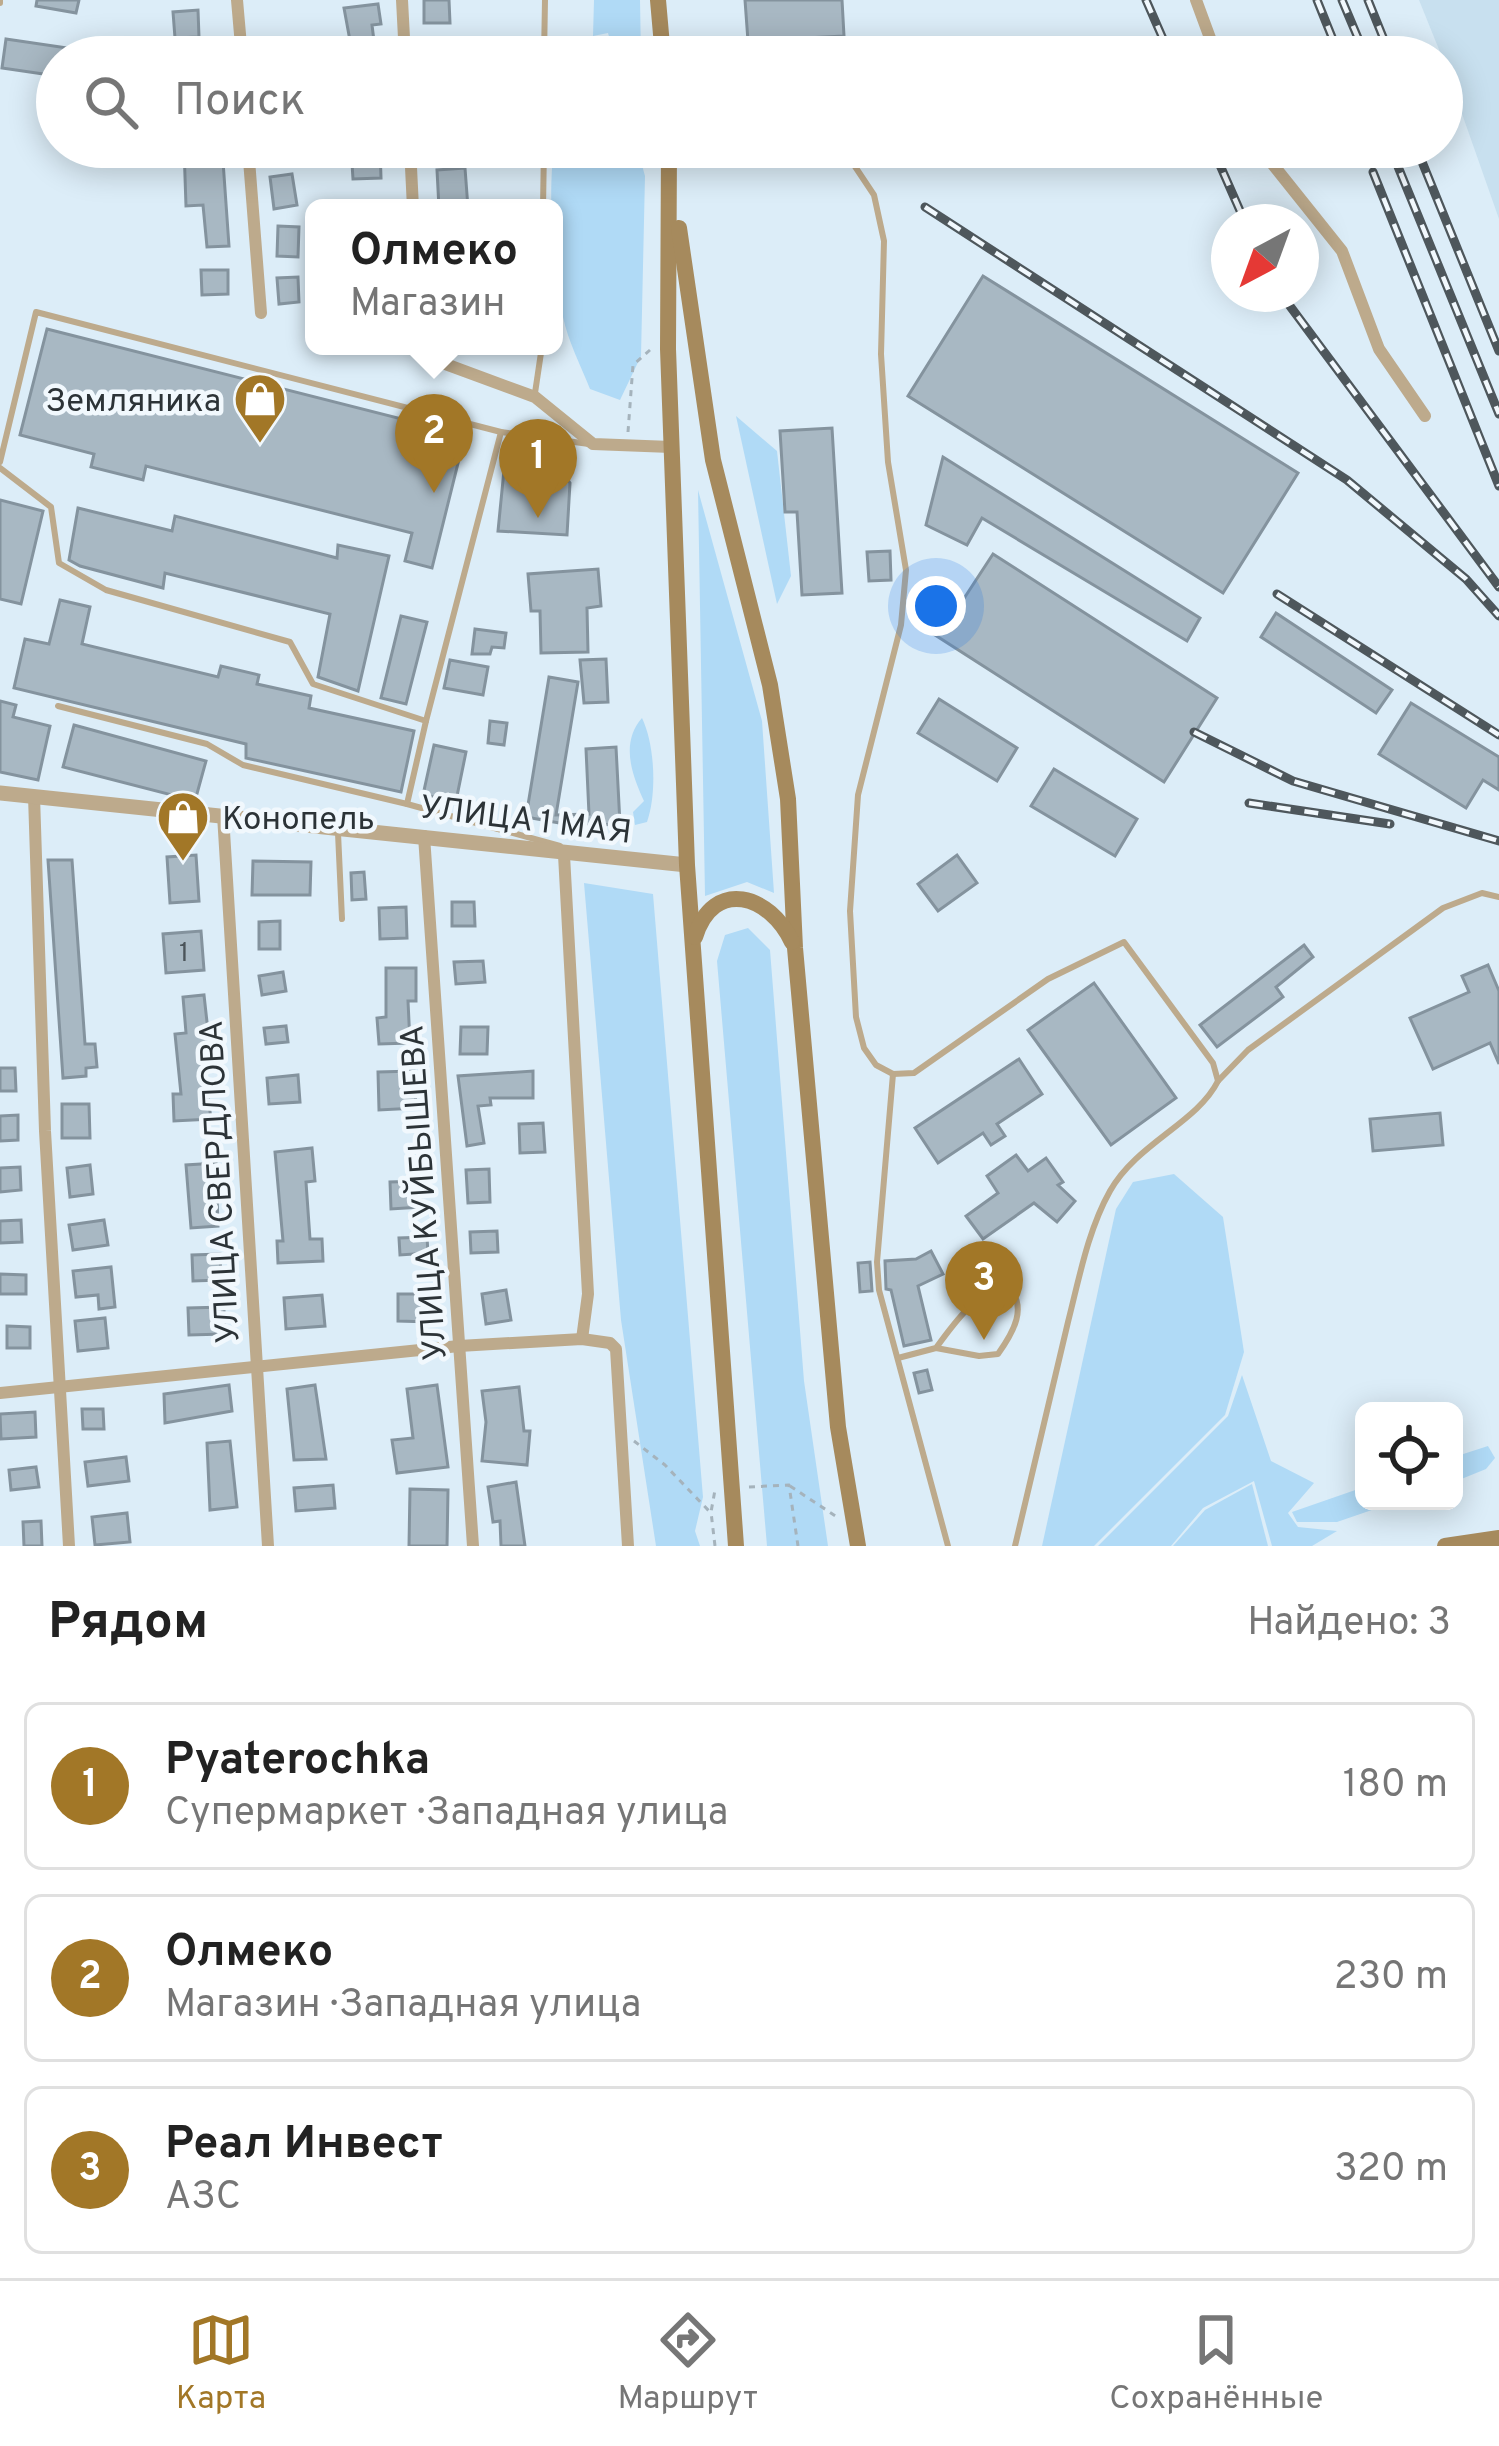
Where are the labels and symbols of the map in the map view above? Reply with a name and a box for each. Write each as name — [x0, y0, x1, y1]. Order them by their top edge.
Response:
north arrow — [1211, 204, 1319, 312]
shop icon: Земляника — [232, 371, 288, 445]
place label: Земляника — [45, 382, 221, 424]
pin: 2 — [395, 394, 473, 493]
pin: 1 — [499, 419, 577, 518]
your location — [906, 576, 966, 636]
street label: УЛИЦА 1 МАЯ — [417, 788, 634, 856]
shop icon: Конопель — [155, 789, 211, 863]
place label: Конопель — [222, 800, 375, 842]
house number: 1 — [179, 937, 189, 971]
street label: УЛИЦА СВЕРДЛОВА — [193, 1019, 251, 1344]
street label: УЛИЦА КУЙБЫШЕВА — [391, 1023, 459, 1362]
pin: 3 — [945, 1241, 1023, 1340]

